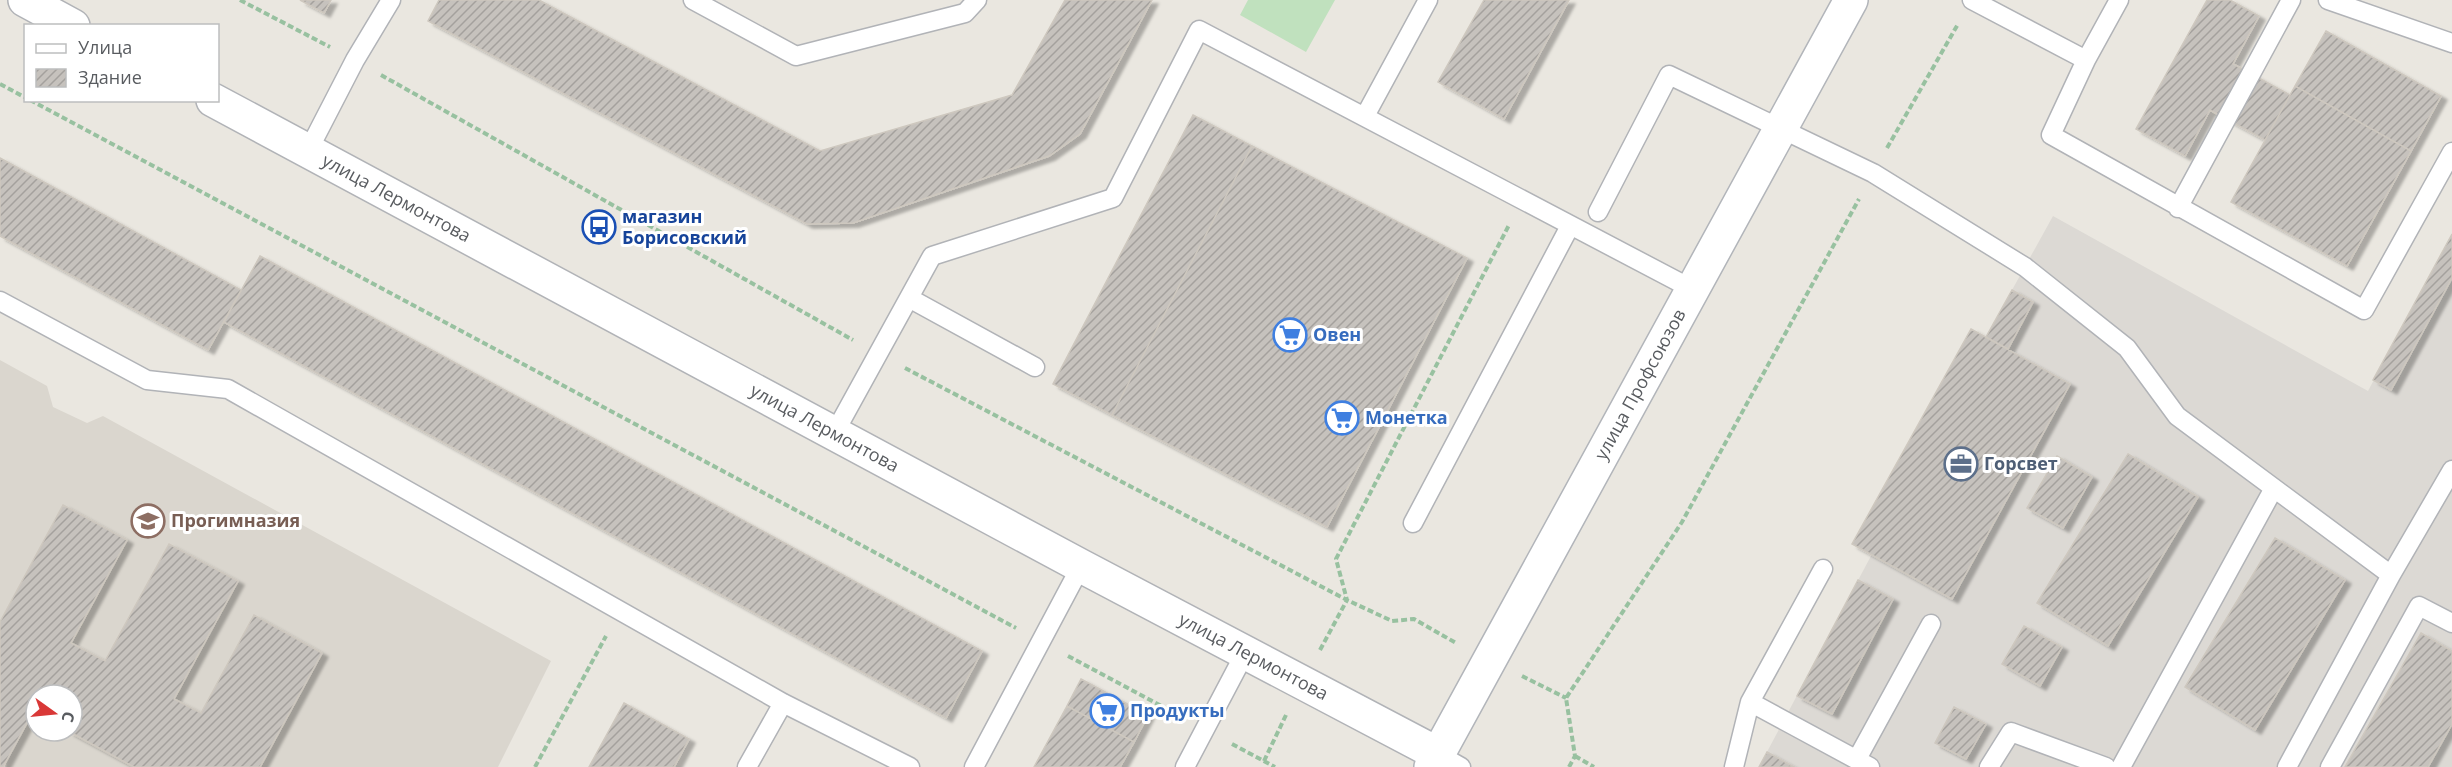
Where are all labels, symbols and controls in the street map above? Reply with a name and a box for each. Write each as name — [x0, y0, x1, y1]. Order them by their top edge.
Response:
legend — [24, 24, 219, 102]
text: Улица — [78, 35, 132, 59]
text: Здание — [78, 65, 142, 89]
street label: улица Лермонтова — [318, 148, 475, 247]
place label: магазин Борисовский — [622, 204, 747, 249]
bus stop icon: магазин Борисовский — [581, 209, 617, 245]
street label: улица Профсоюзов — [1588, 304, 1691, 464]
supermarket icon: Овен — [1272, 317, 1308, 353]
place label: Овен — [1313, 322, 1361, 346]
street label: улица Лермонтова — [746, 378, 904, 477]
supermarket icon: Монетка — [1324, 400, 1360, 436]
place label: Монетка — [1365, 405, 1448, 429]
office icon: Горсвет — [1943, 446, 1979, 482]
place label: Горсвет — [1984, 451, 2058, 475]
school or university icon: Прогимназия — [130, 503, 166, 539]
place label: Прогимназия — [171, 508, 300, 532]
street label: улица Лермонтова — [1175, 607, 1333, 705]
north arrow — [24, 683, 84, 743]
supermarket icon: Продукты — [1089, 693, 1125, 729]
place label: Продукты — [1130, 698, 1225, 722]
text: С — [57, 709, 80, 725]

